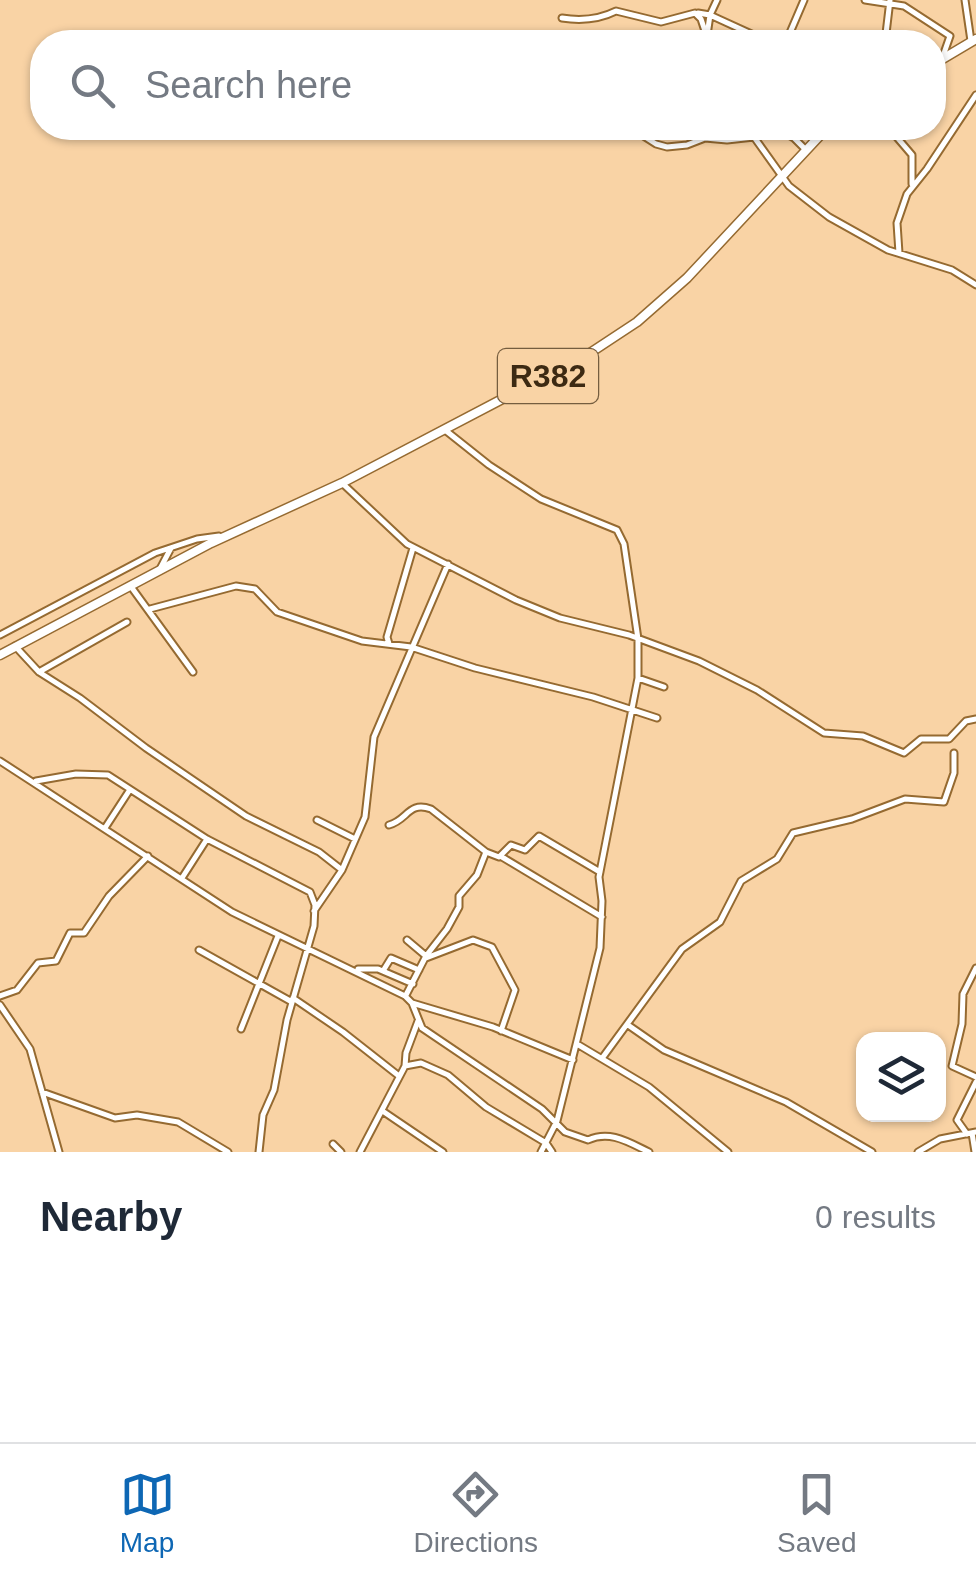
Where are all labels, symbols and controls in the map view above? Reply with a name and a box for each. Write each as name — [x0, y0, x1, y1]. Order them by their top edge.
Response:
search box — [30, 30, 946, 140]
icon: search — [65, 58, 120, 113]
text: Search here — [145, 64, 352, 106]
road number: R382 — [498, 349, 598, 403]
map controls — [856, 1032, 946, 1122]
button: layers — [856, 1032, 946, 1122]
text: Nearby — [40, 1193, 182, 1240]
text: 0 results — [815, 1199, 936, 1235]
tab: Map — [120, 1467, 175, 1559]
tab: Directions — [414, 1467, 538, 1559]
tab: Saved — [777, 1467, 856, 1559]

